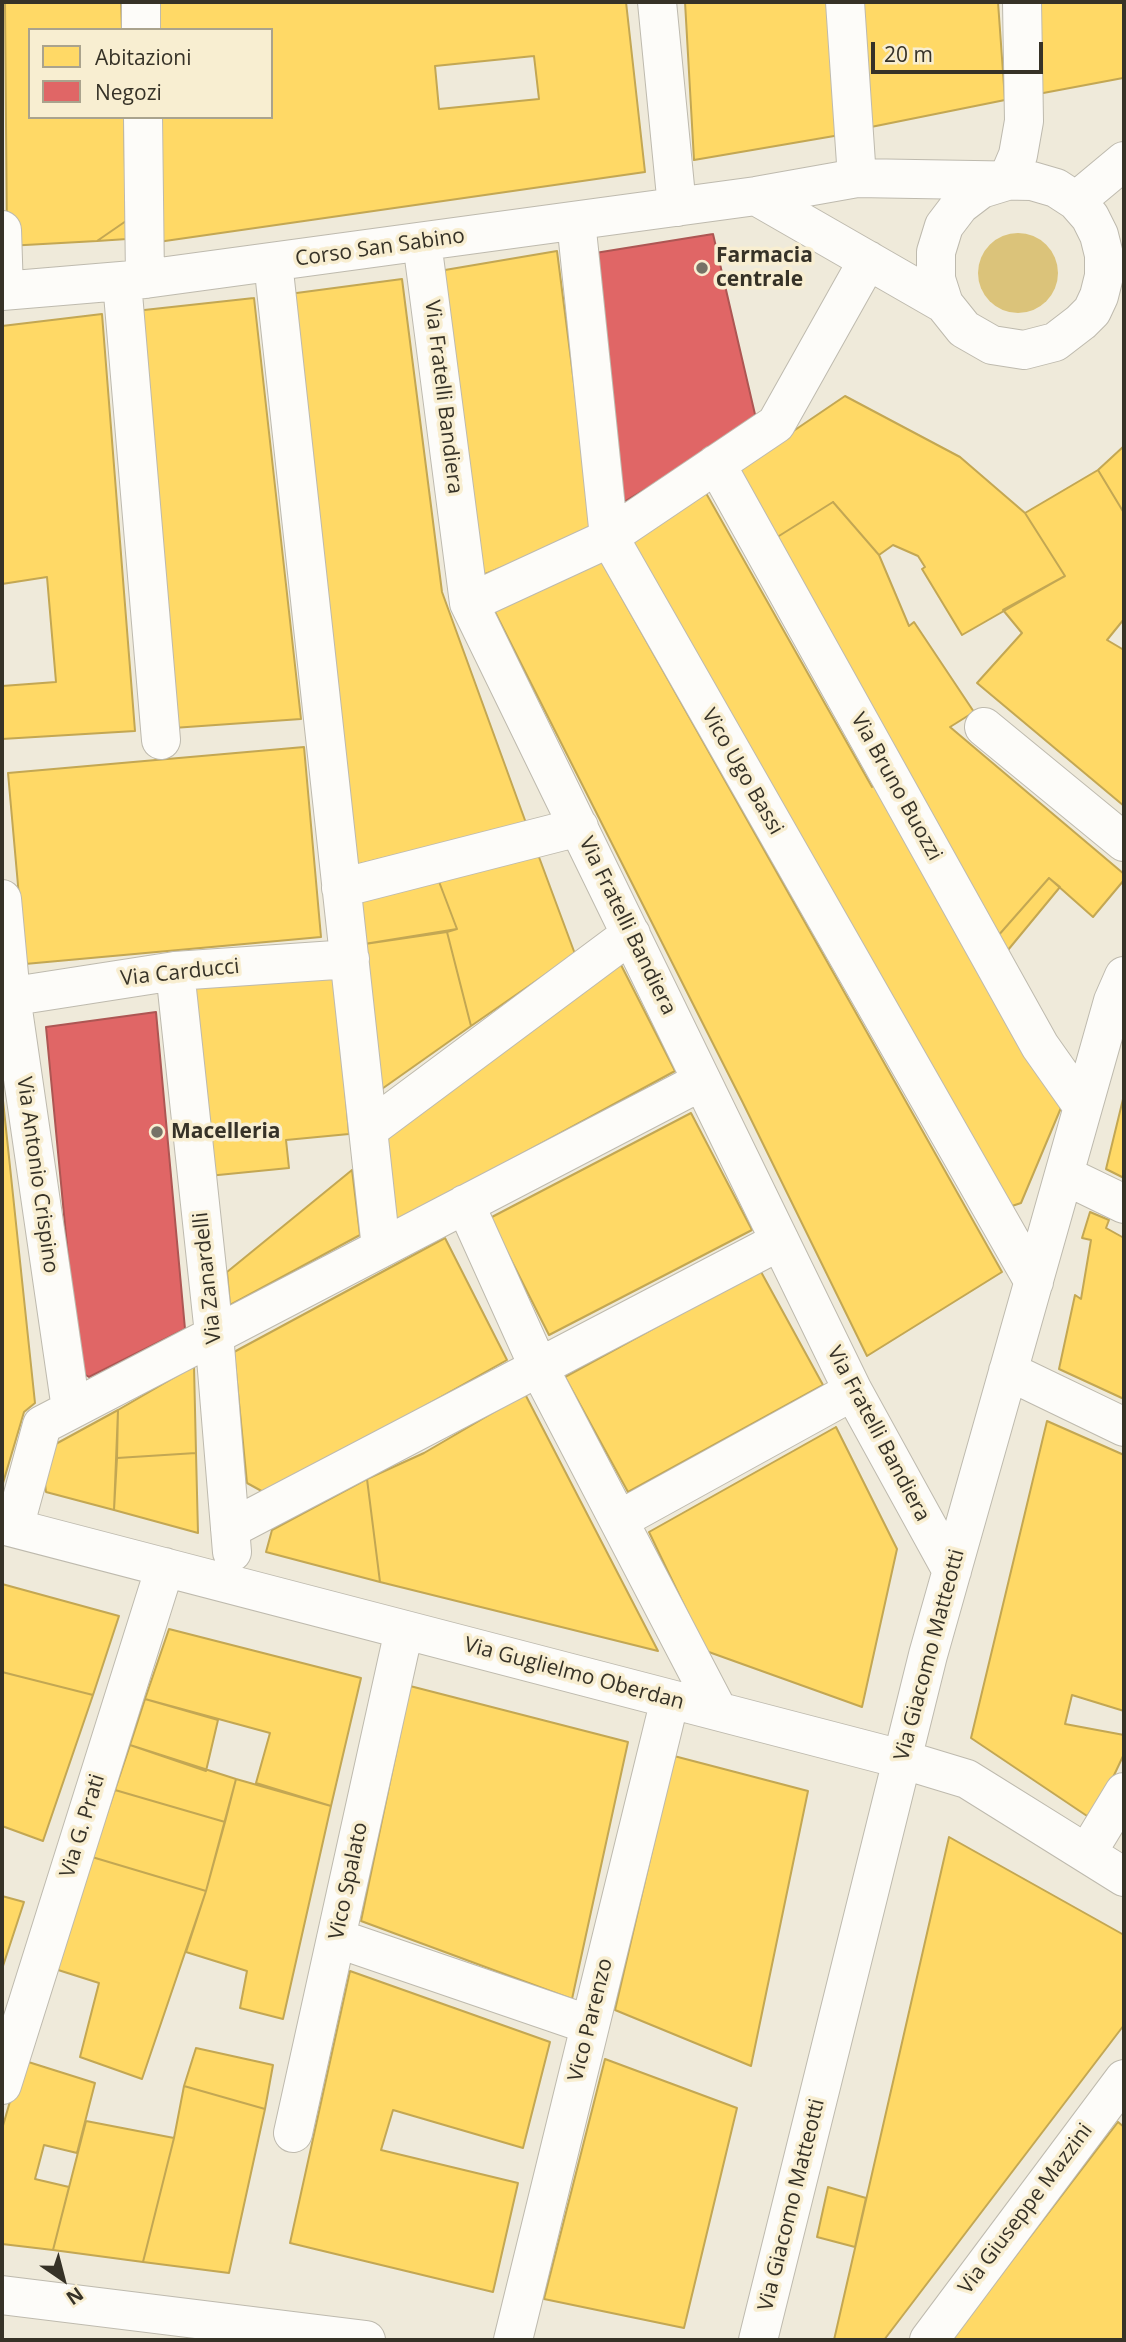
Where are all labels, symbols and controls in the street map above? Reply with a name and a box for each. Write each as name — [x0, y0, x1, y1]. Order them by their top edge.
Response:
legend — [28, 28, 273, 119]
scale bar — [874, 28, 1046, 72]
text: 20 m — [884, 40, 933, 68]
text: Abitazioni — [95, 43, 192, 71]
text: Negozi — [95, 78, 162, 106]
street label: Corso San Sabino — [294, 224, 466, 272]
place label: Farmacia centrale — [716, 243, 813, 293]
marker: Farmacia centrale — [694, 260, 710, 276]
street label: Via Fratelli Bandiera — [419, 299, 467, 495]
street label: Vico Ugo Bassi — [696, 705, 788, 839]
street label: Via Bruno Buozzi — [845, 709, 947, 865]
street label: Via Fratelli Bandiera — [573, 833, 681, 1019]
street label: Via Carducci — [119, 954, 241, 992]
street label: Via Antonio Crispino — [11, 1075, 63, 1275]
place label: Macelleria — [171, 1119, 281, 1145]
marker: Macelleria — [149, 1124, 165, 1140]
street label: Via Zanardelli — [189, 1211, 227, 1345]
street label: Via Fratelli Bandiera — [821, 1342, 935, 1526]
street label: Via Giacomo Matteotti — [890, 1547, 970, 1763]
street label: Via Guglielmo Oberdan — [461, 1632, 687, 1716]
street label: Via G. Prati — [55, 1771, 111, 1881]
street label: Vico Spalato — [324, 1820, 374, 1942]
street label: Vico Parenzo — [564, 1956, 618, 2084]
street label: Via Giacomo Matteotti — [753, 2096, 831, 2314]
street label: Via Giuseppe Mazzini — [954, 2119, 1098, 2299]
north arrow — [28, 2244, 98, 2314]
text: N — [61, 2281, 89, 2311]

